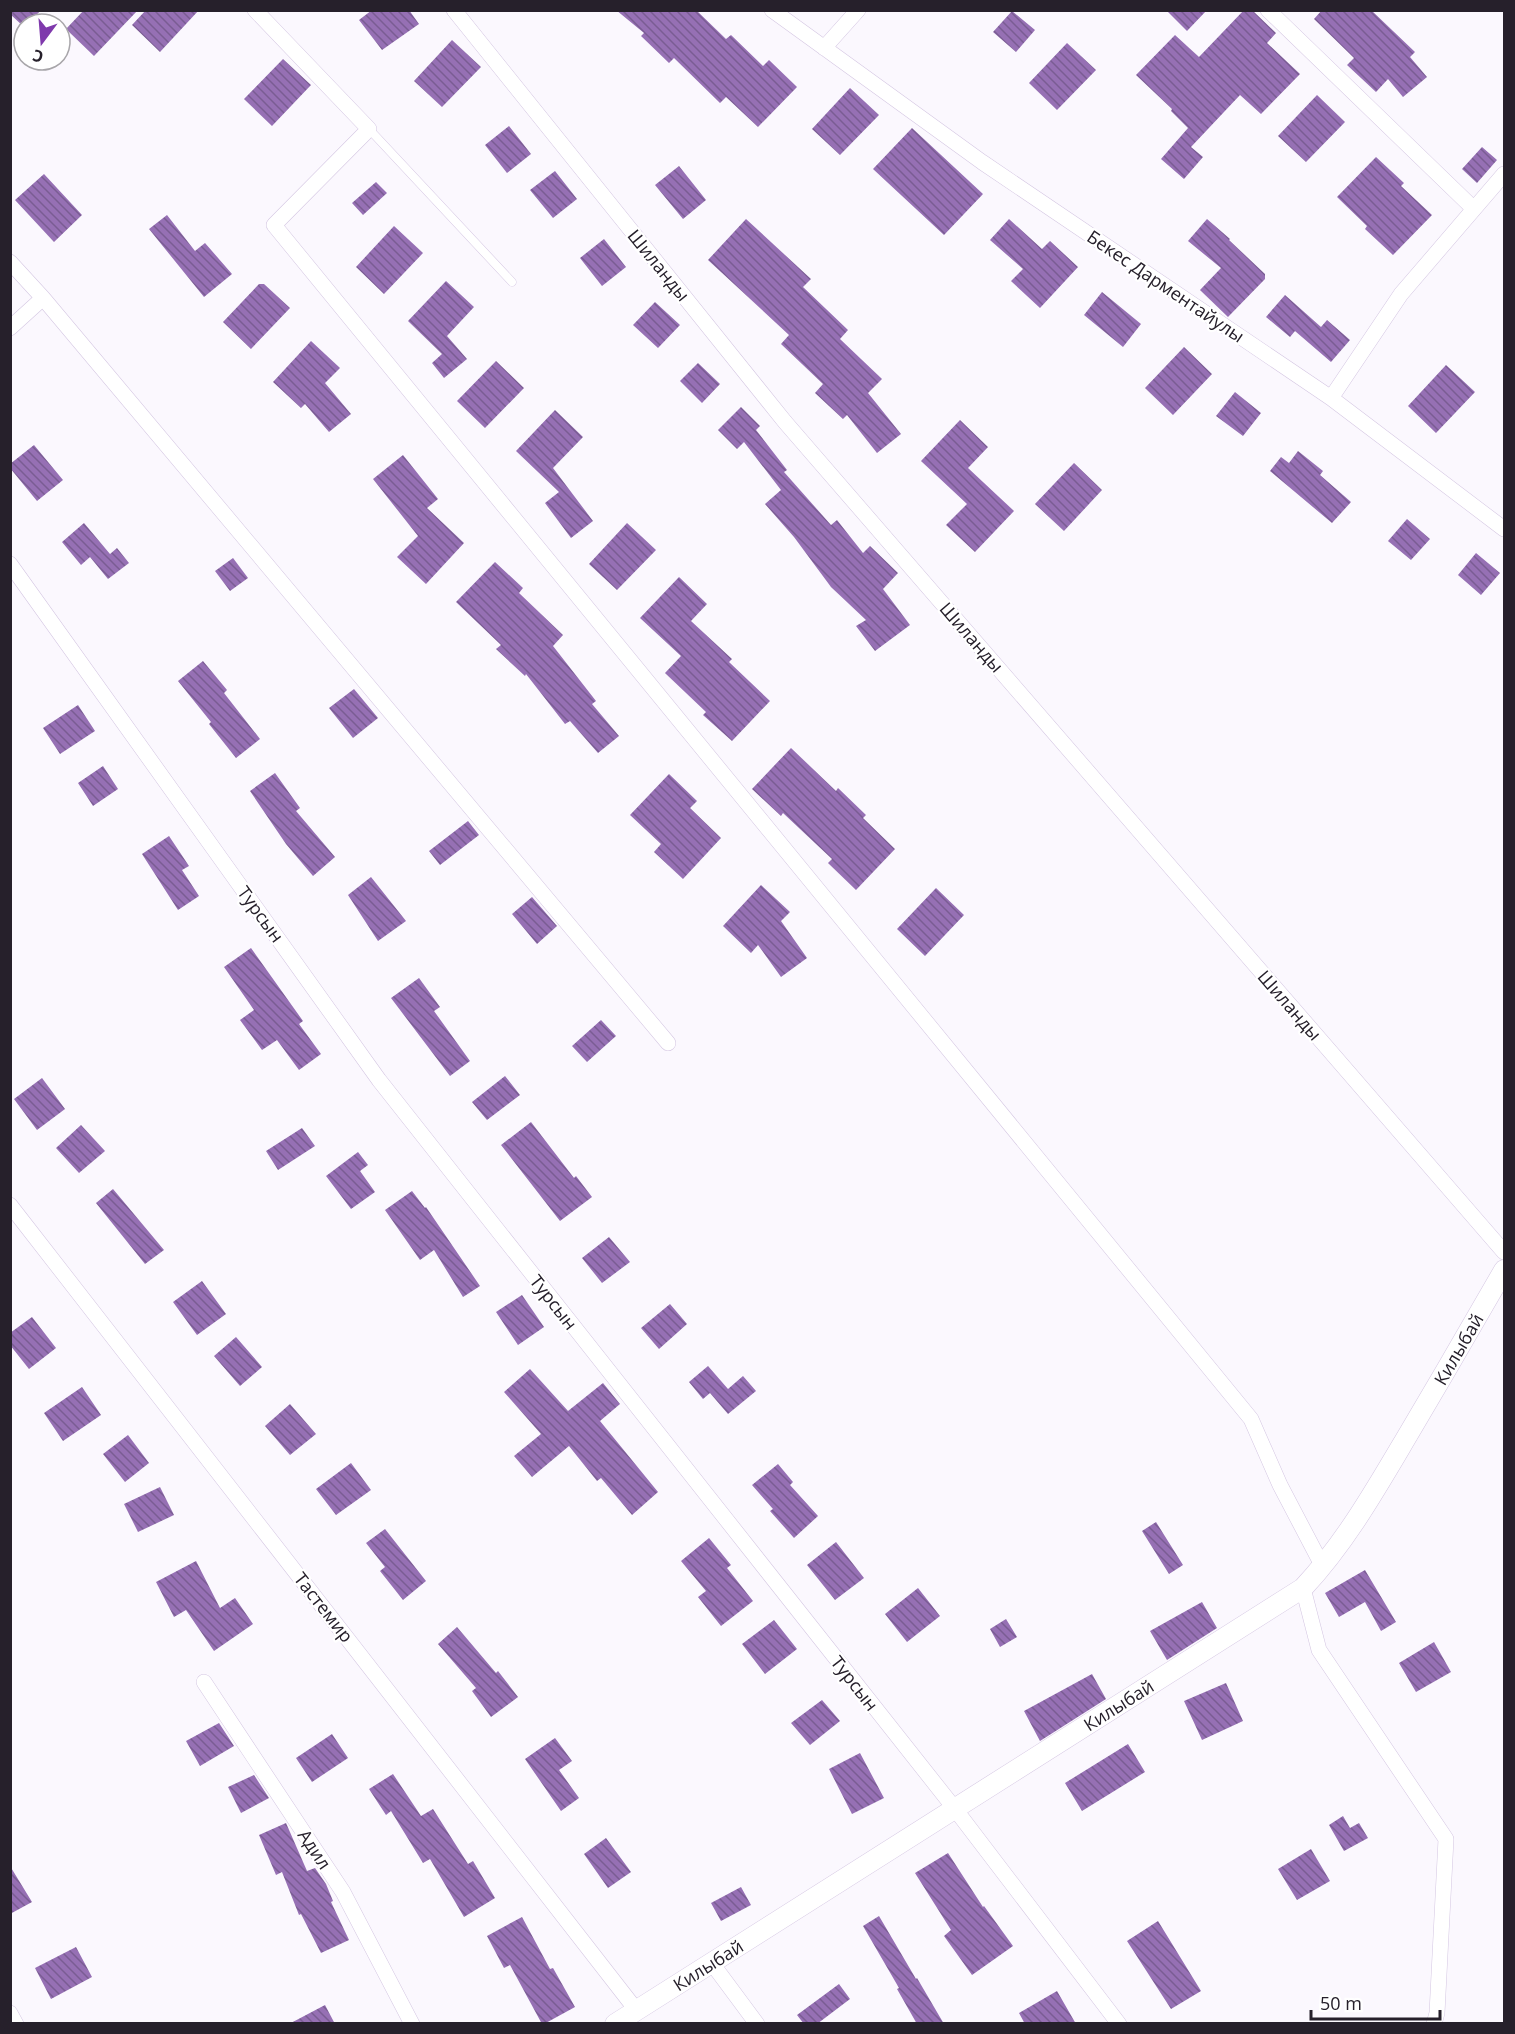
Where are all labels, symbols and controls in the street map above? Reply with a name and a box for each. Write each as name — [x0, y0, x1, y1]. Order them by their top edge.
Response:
north arrow — [12, 12, 72, 72]
text: С — [30, 44, 46, 68]
street label: Шиланды — [623, 224, 695, 306]
street label: Бекес Дарментайулы — [1083, 224, 1249, 348]
street label: Шиланды — [935, 597, 1009, 677]
street label: Турсын — [233, 881, 289, 947]
street label: Шиланды — [1253, 965, 1327, 1045]
street label: Турсын — [525, 1269, 583, 1335]
street label: Килыбай — [1428, 1309, 1489, 1389]
street label: Тастемир — [289, 1567, 359, 1647]
street label: Турсын — [826, 1650, 884, 1716]
street label: Килыбай — [1079, 1674, 1158, 1736]
street label: Адил — [293, 1824, 337, 1874]
street label: Килыбай — [668, 1934, 748, 1996]
scale bar — [1311, 1983, 1440, 2021]
text: 50 m — [1320, 1991, 1362, 2015]

